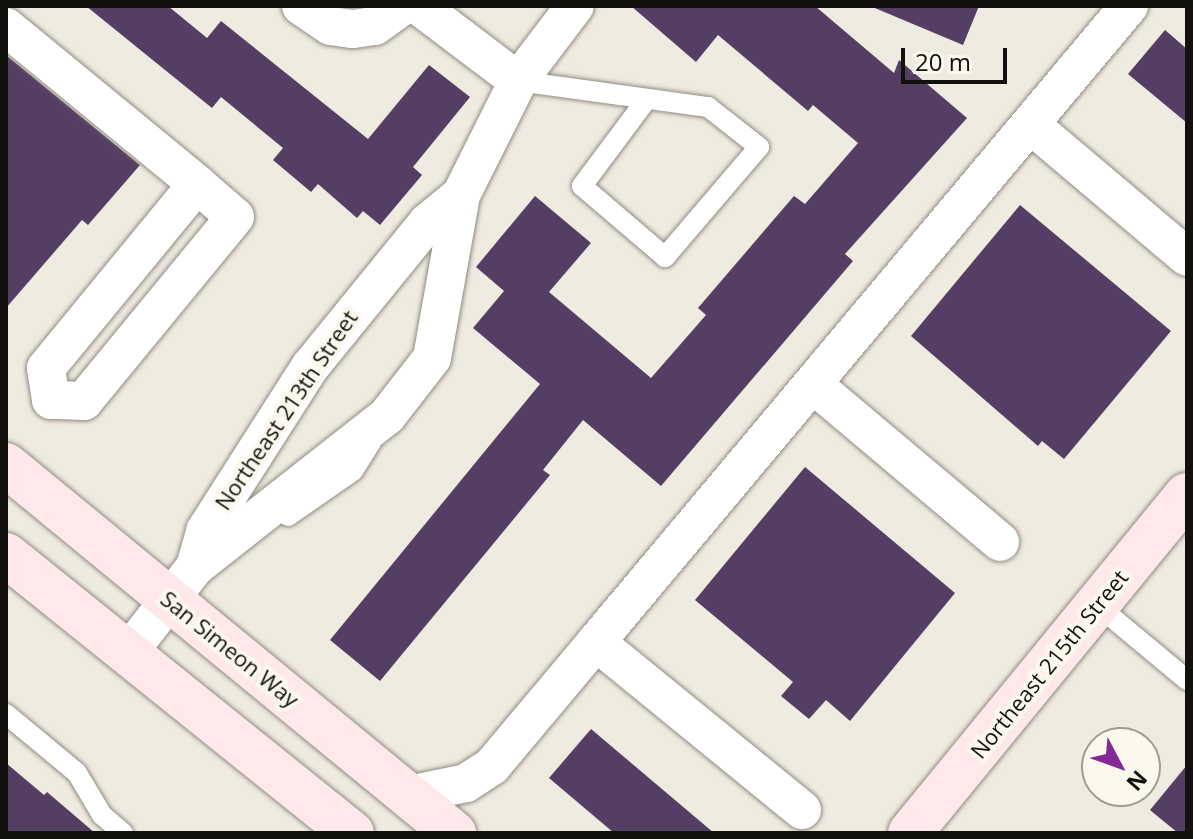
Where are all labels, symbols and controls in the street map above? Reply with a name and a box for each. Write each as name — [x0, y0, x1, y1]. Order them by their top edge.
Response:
scale bar — [905, 32, 1011, 82]
text: 20 m — [915, 45, 971, 78]
street label: Northeast 213th Street — [209, 305, 363, 515]
street label: Northeast 215th Street — [965, 564, 1133, 764]
street label: San Simeon Way — [156, 585, 304, 713]
north arrow — [1081, 727, 1161, 807]
text: N — [1120, 765, 1155, 798]

